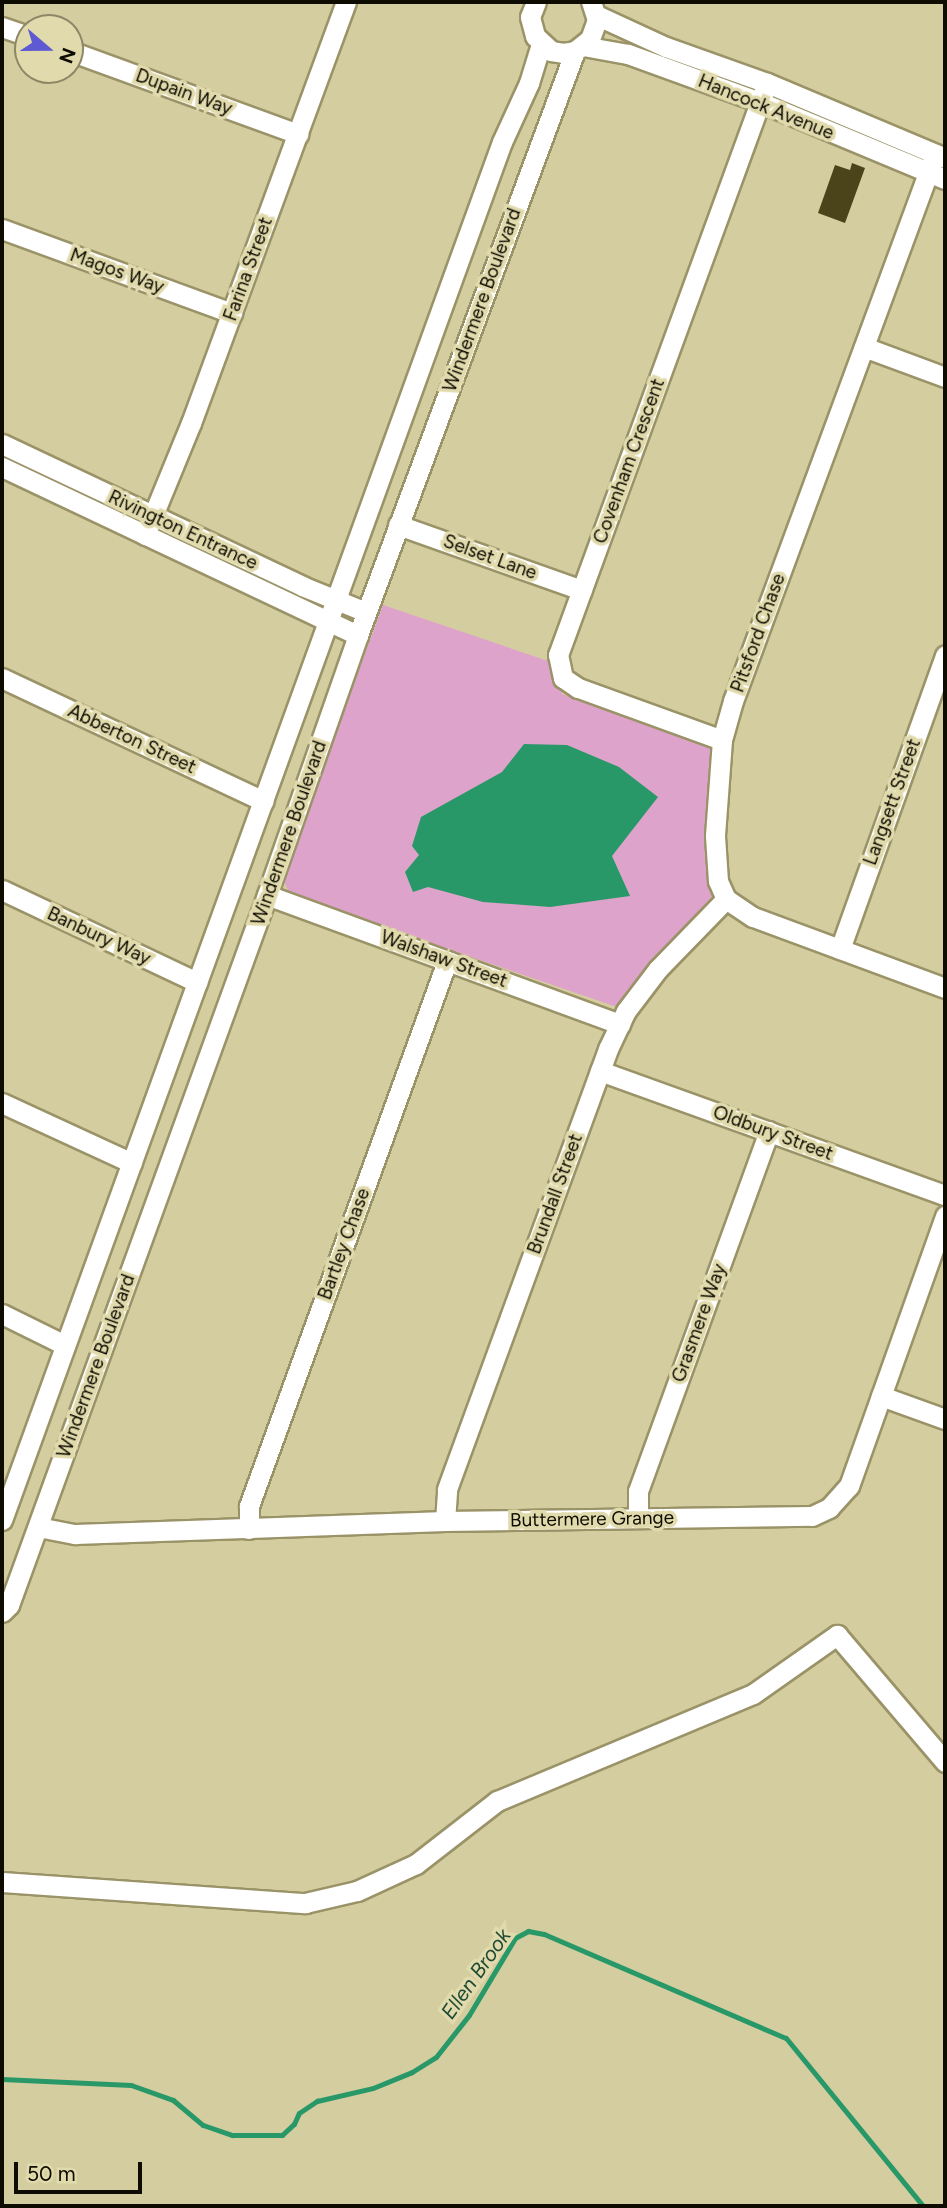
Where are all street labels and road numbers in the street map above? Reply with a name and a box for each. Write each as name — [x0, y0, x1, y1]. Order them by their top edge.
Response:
street label: Dupain Way — [133, 64, 235, 120]
street label: Hancock Avenue — [695, 69, 837, 145]
street label: Windermere Boulevard — [438, 205, 526, 395]
street label: Farina Street — [219, 214, 277, 324]
street label: Magos Way — [67, 243, 167, 299]
street label: Covenham Crescent — [589, 375, 669, 547]
street label: Rivington Entrance — [105, 485, 261, 575]
street label: Selset Lane — [440, 530, 540, 584]
street label: Pitsford Chase — [726, 570, 790, 696]
street label: Abberton Street — [64, 699, 200, 779]
street label: Langsett Street — [859, 736, 925, 868]
street label: Windermere Boulevard — [247, 738, 331, 928]
street label: Banbury Way — [44, 902, 154, 970]
street label: Walshaw Street — [378, 926, 510, 992]
street label: Oldbury Street — [710, 1101, 836, 1165]
street label: Brundall Street — [523, 1131, 587, 1257]
street label: Bartley Chase — [313, 1185, 375, 1303]
street label: Grasmere Way — [667, 1261, 731, 1385]
street label: Windermere Boulevard — [52, 1271, 140, 1461]
street label: Buttermere Grange — [510, 1506, 674, 1532]

